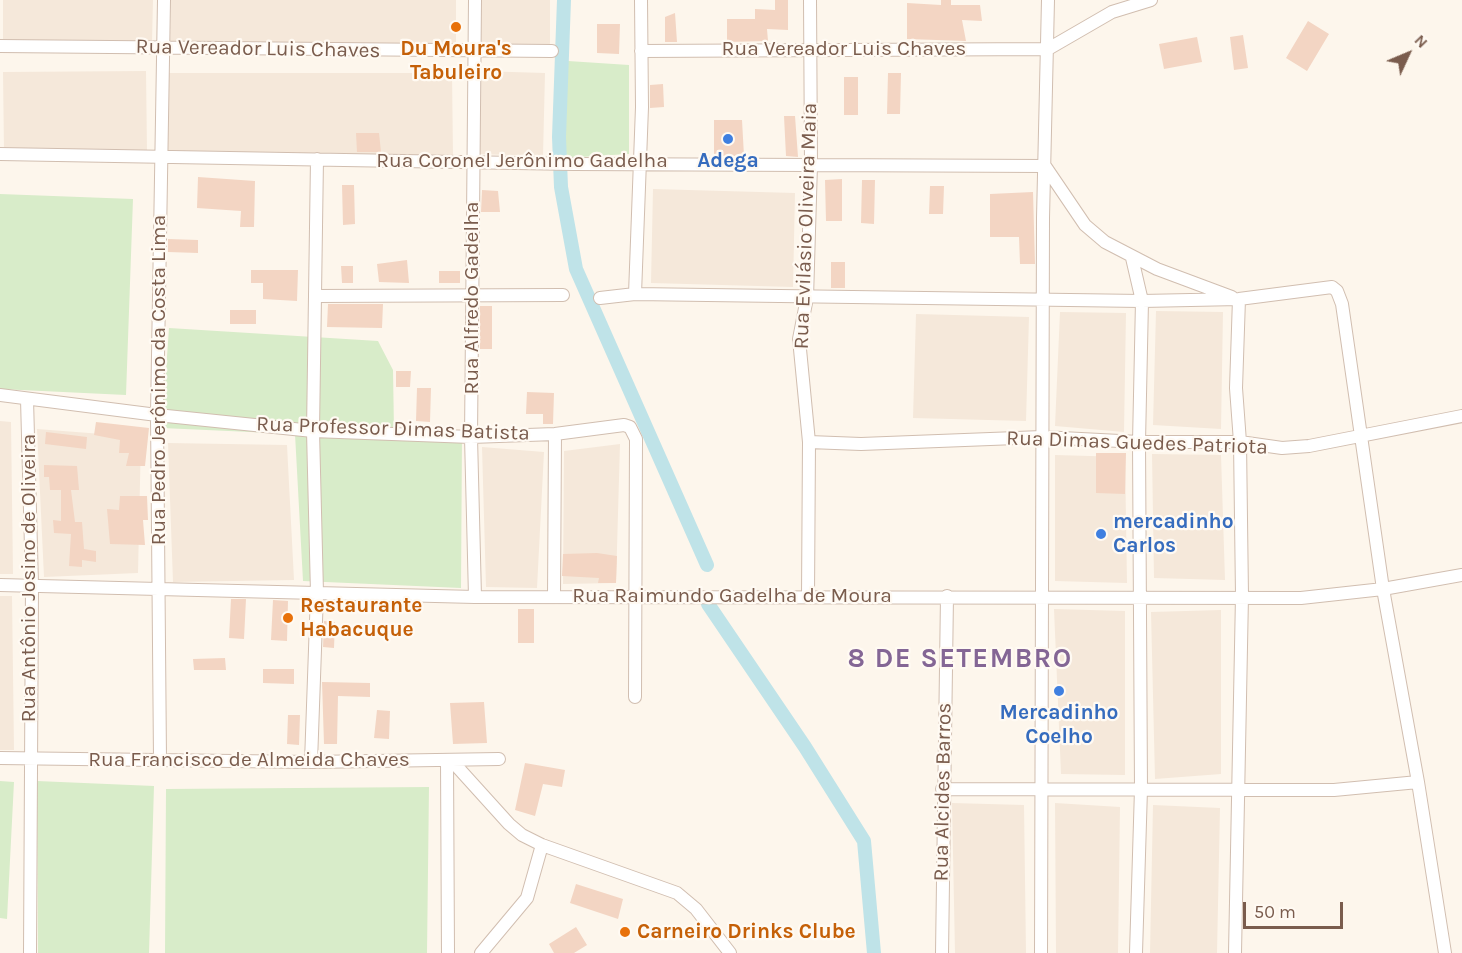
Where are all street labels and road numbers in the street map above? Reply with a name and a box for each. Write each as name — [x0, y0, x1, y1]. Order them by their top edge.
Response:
street label: Rua Vereador Luis Chaves — [135, 34, 381, 64]
street label: Rua Vereador Luis Chaves — [722, 36, 966, 62]
street label: Rua Evilásio Oliveira Maia — [789, 102, 823, 350]
street label: Rua Coronel Jerônimo Gadelha — [376, 148, 668, 174]
street label: Rua Alfredo Gadelha — [459, 202, 485, 394]
street label: Rua Pedro Jerônimo da Costa Lima — [146, 215, 172, 545]
street label: Rua Professor Dimas Batista — [256, 412, 530, 446]
street label: Rua Dimas Guedes Patriota — [1006, 426, 1268, 460]
street label: Rua Antônio Josino de Oliveira — [16, 434, 42, 722]
street label: Rua Raimundo Gadelha de Moura — [572, 583, 892, 609]
street label: Rua Alcides Barros — [929, 702, 957, 882]
street label: Rua Francisco de Almeida Chaves — [88, 747, 410, 773]

